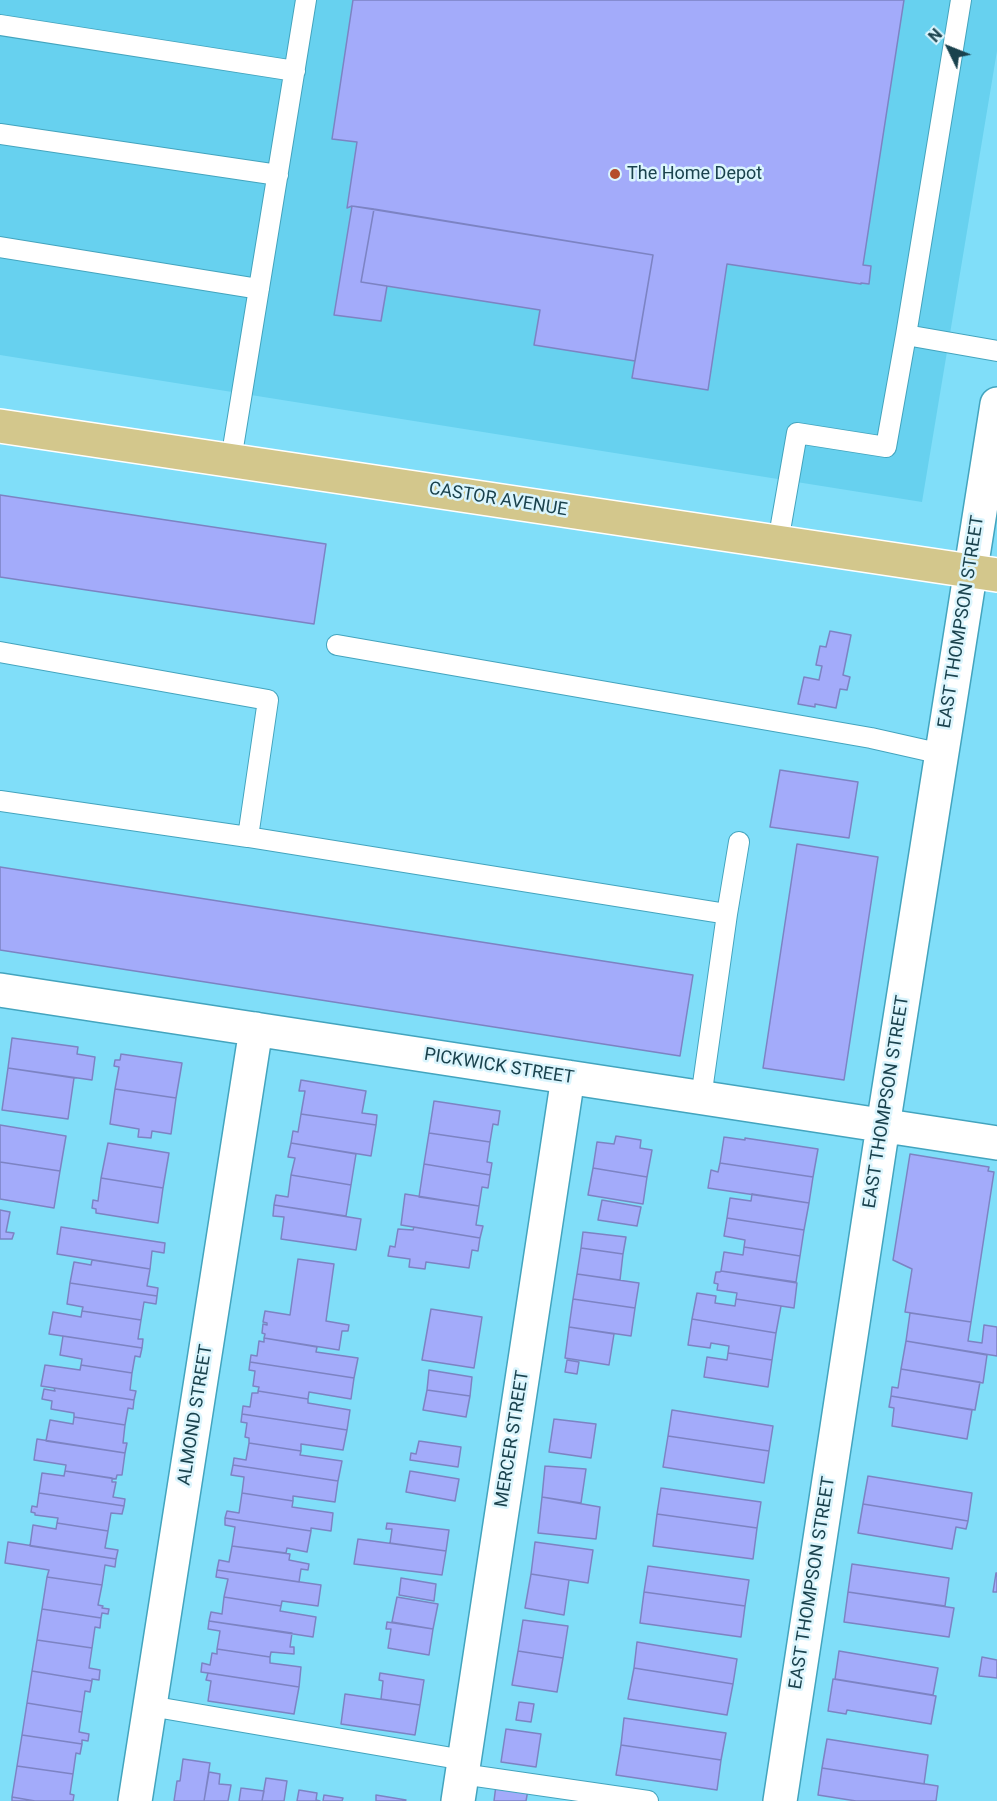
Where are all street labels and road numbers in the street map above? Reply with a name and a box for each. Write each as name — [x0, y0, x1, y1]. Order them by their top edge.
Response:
street label: CASTOR AVENUE — [427, 478, 569, 522]
street label: EAST THOMPSON STREET — [935, 514, 989, 730]
street label: EAST THOMPSON STREET — [860, 994, 914, 1210]
street label: PICKWICK STREET — [422, 1044, 576, 1090]
street label: ALMOND STREET — [174, 1343, 218, 1487]
street label: MERCER STREET — [492, 1369, 534, 1509]
street label: EAST THOMPSON STREET — [786, 1475, 840, 1691]

